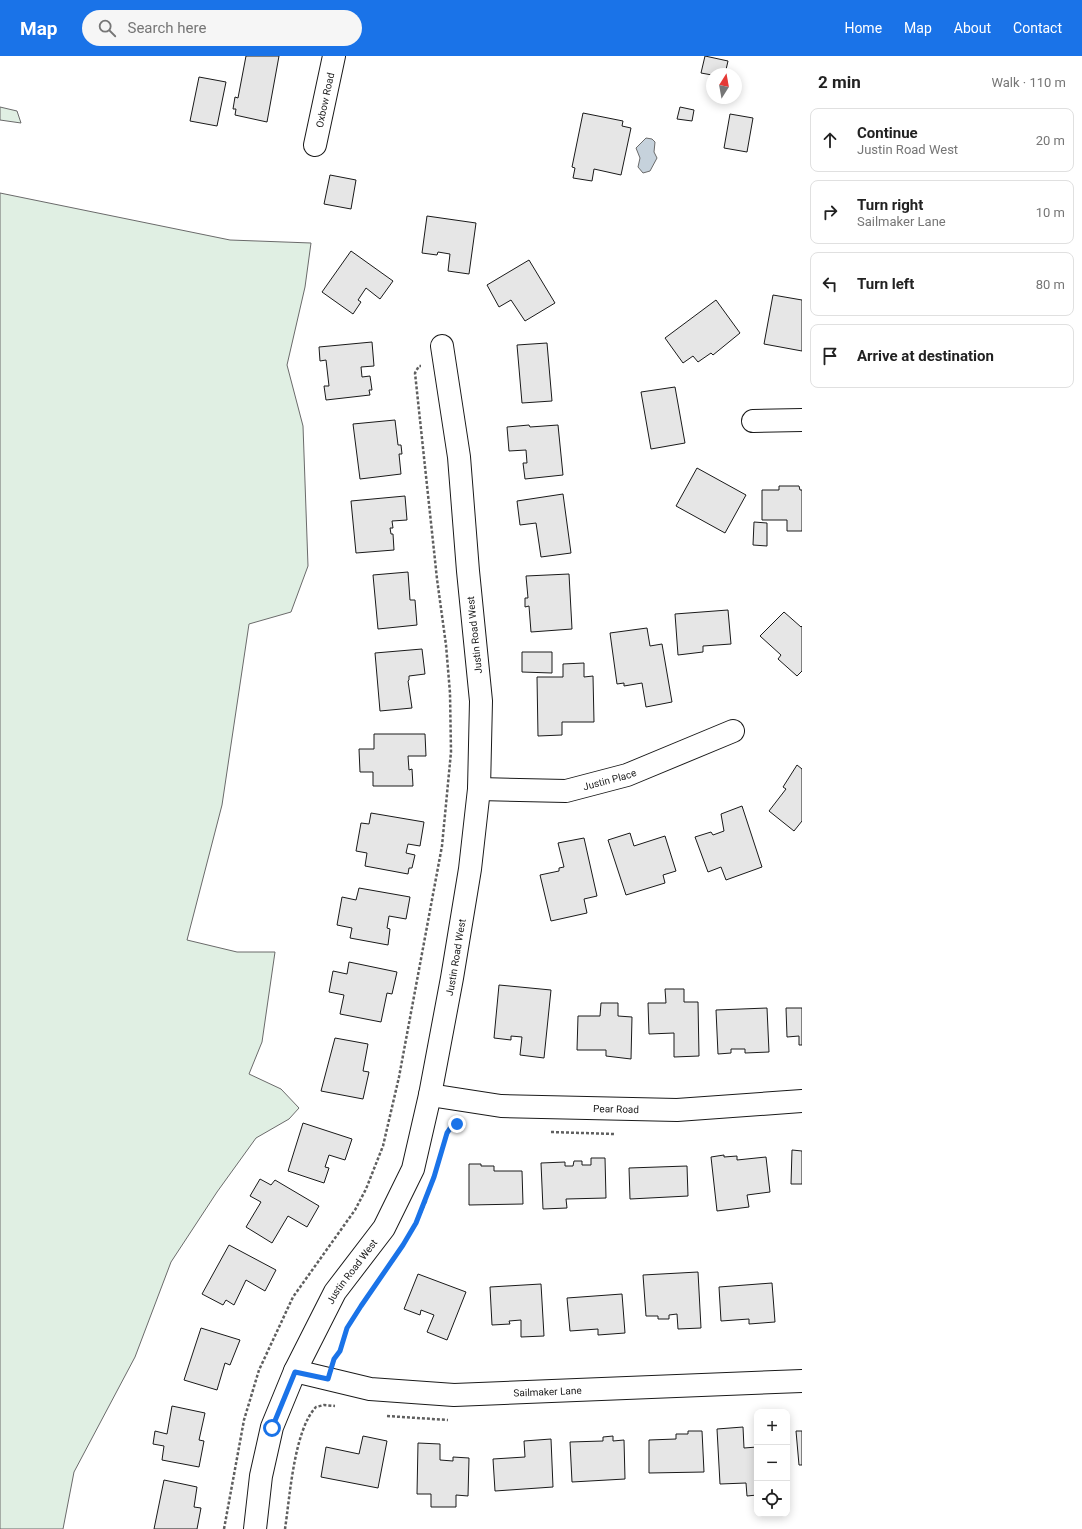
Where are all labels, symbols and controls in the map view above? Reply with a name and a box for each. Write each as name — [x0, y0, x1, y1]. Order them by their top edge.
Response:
search box — [82, 10, 362, 46]
text: Map — [20, 17, 58, 40]
icon: search — [96, 17, 118, 39]
text: Search here — [128, 19, 206, 37]
text: Home — [844, 20, 882, 36]
text: Map — [904, 20, 932, 36]
text: About — [954, 20, 991, 36]
text: Contact — [1013, 20, 1062, 36]
north arrow — [706, 68, 742, 104]
street label: Oxbow Road — [314, 72, 336, 129]
text: 2 min — [818, 72, 861, 92]
text: Walk · 110 m — [991, 75, 1066, 90]
text: Continue — [857, 124, 918, 142]
icon: ahead — [819, 129, 841, 151]
text: 20 m — [1036, 133, 1065, 148]
text: Justin Road West — [857, 142, 958, 157]
text: Turn right — [857, 196, 923, 214]
icon: right — [819, 201, 841, 223]
text: 10 m — [1036, 205, 1065, 220]
text: Sailmaker Lane — [857, 214, 946, 229]
icon: left — [819, 273, 841, 295]
text: Turn left — [857, 275, 914, 293]
text: 80 m — [1036, 277, 1065, 292]
icon: arrive — [819, 345, 841, 367]
text: Arrive at destination — [857, 347, 994, 365]
street label: Justin Road West — [465, 596, 484, 674]
street label: Justin Place — [582, 767, 638, 792]
street label: Justin Road West — [444, 918, 468, 997]
street label: Pear Road — [593, 1103, 639, 1115]
route end — [448, 1115, 466, 1133]
street label: Justin Road West — [325, 1237, 379, 1306]
street label: Sailmaker Lane — [513, 1385, 582, 1399]
map controls — [754, 1409, 790, 1517]
button: + — [754, 1409, 790, 1445]
route start — [263, 1419, 281, 1437]
button: − — [754, 1445, 790, 1481]
button: locate — [754, 1481, 790, 1517]

